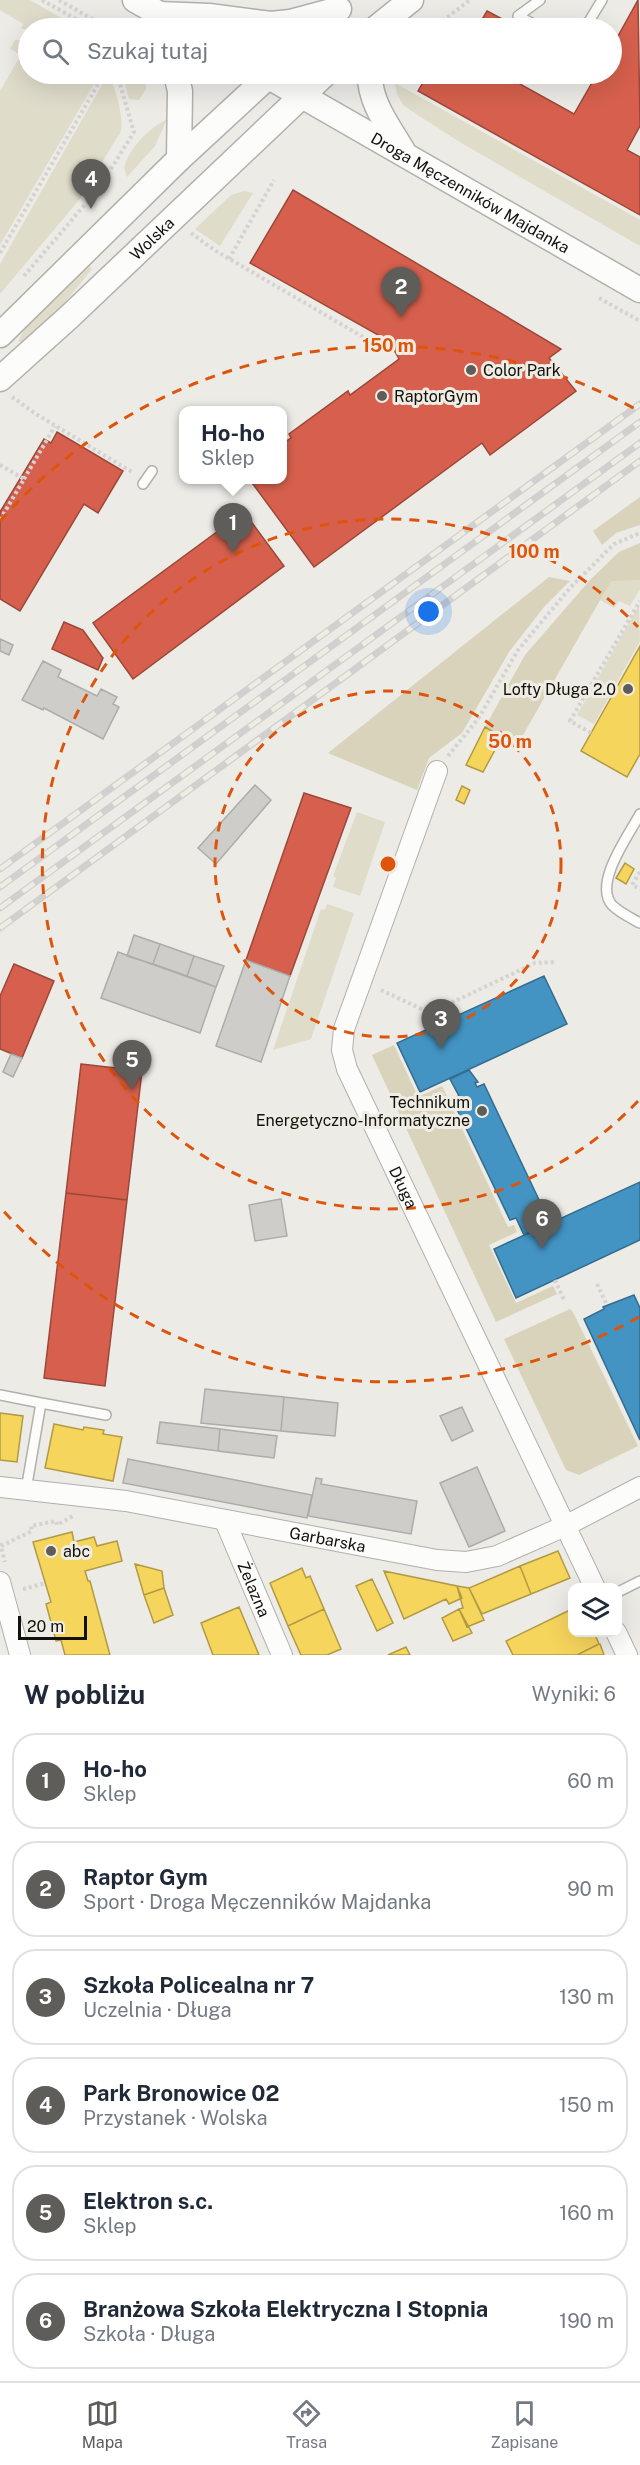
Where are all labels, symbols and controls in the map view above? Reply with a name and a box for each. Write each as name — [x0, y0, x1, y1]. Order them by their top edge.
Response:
search box — [18, 18, 622, 84]
icon: search — [39, 35, 72, 68]
text: Szukaj tutaj — [87, 38, 208, 64]
street label: Droga Męczenników Majdanka — [368, 128, 573, 257]
pin: 4 — [72, 160, 110, 209]
street label: Wolska — [126, 213, 178, 264]
pin: 2 — [382, 268, 420, 317]
text: 150 m — [362, 335, 414, 356]
place label: Color Park — [483, 361, 561, 380]
marker: Color Park — [464, 363, 478, 377]
place label: RaptorGym — [394, 387, 478, 406]
marker: RaptorGym — [375, 389, 389, 403]
popup — [179, 406, 287, 484]
text: Ho-ho — [201, 420, 265, 446]
text: Sklep — [201, 446, 255, 470]
pin: 1 — [214, 504, 252, 553]
text: 100 m — [508, 541, 560, 562]
your location — [414, 597, 443, 626]
place label: Lofty Długa 2.0 — [503, 680, 616, 699]
marker: Lofty Długa 2.0 — [621, 682, 635, 696]
text: 50 m — [488, 731, 532, 752]
centre of rings — [378, 854, 398, 874]
pin: 3 — [422, 1000, 460, 1049]
pin: 5 — [112, 1040, 152, 1090]
place label: Technikum Energetyczno-Informatyczne — [256, 1093, 470, 1130]
marker: Technikum Energetyczno-Informatyczne — [475, 1104, 489, 1118]
street label: Długa — [385, 1163, 422, 1211]
pin: 6 — [522, 1200, 562, 1249]
street label: Garbarska — [288, 1523, 367, 1556]
place label: abc — [63, 1542, 90, 1561]
marker: abc — [44, 1544, 58, 1558]
street label: Żelazna — [234, 1558, 274, 1620]
map controls — [568, 1583, 622, 1637]
button: layers — [568, 1583, 622, 1637]
scale bar — [18, 1613, 87, 1640]
text: 20 m — [27, 1617, 64, 1636]
text: W pobliżu — [24, 1679, 145, 1710]
text: Wyniki: 6 — [532, 1682, 616, 1706]
text: Ho-ho — [83, 1756, 147, 1782]
text: 1 — [41, 1769, 50, 1793]
text: 60 m — [567, 1769, 614, 1793]
text: Sklep — [83, 1782, 136, 1806]
text: Raptor Gym — [83, 1864, 208, 1890]
text: 2 — [39, 1877, 52, 1901]
text: 90 m — [567, 1877, 614, 1901]
text: Sport · Droga Męczenników Majdanka — [83, 1890, 431, 1914]
text: Szkoła Policealna nr 7 — [83, 1972, 314, 1998]
text: 3 — [39, 1985, 52, 2009]
text: 130 m — [559, 1985, 614, 2009]
text: Uczelnia · Długa — [83, 1998, 232, 2022]
text: Park Bronowice 02 — [83, 2080, 279, 2106]
text: 4 — [39, 2093, 52, 2117]
text: 150 m — [559, 2093, 614, 2117]
text: Przystanek · Wolska — [83, 2106, 268, 2130]
text: Elektron s.c. — [83, 2188, 213, 2214]
text: 5 — [39, 2201, 52, 2225]
text: 160 m — [559, 2201, 614, 2225]
text: Sklep — [83, 2214, 136, 2238]
text: Branżowa Szkoła Elektryczna I Stopnia — [83, 2296, 488, 2322]
text: 6 — [39, 2309, 52, 2333]
text: 190 m — [559, 2309, 614, 2333]
text: Szkoła · Długa — [83, 2322, 215, 2346]
tab: Mapa — [82, 2397, 123, 2452]
tab: Trasa — [286, 2397, 327, 2452]
tab: Zapisane — [490, 2397, 558, 2452]

